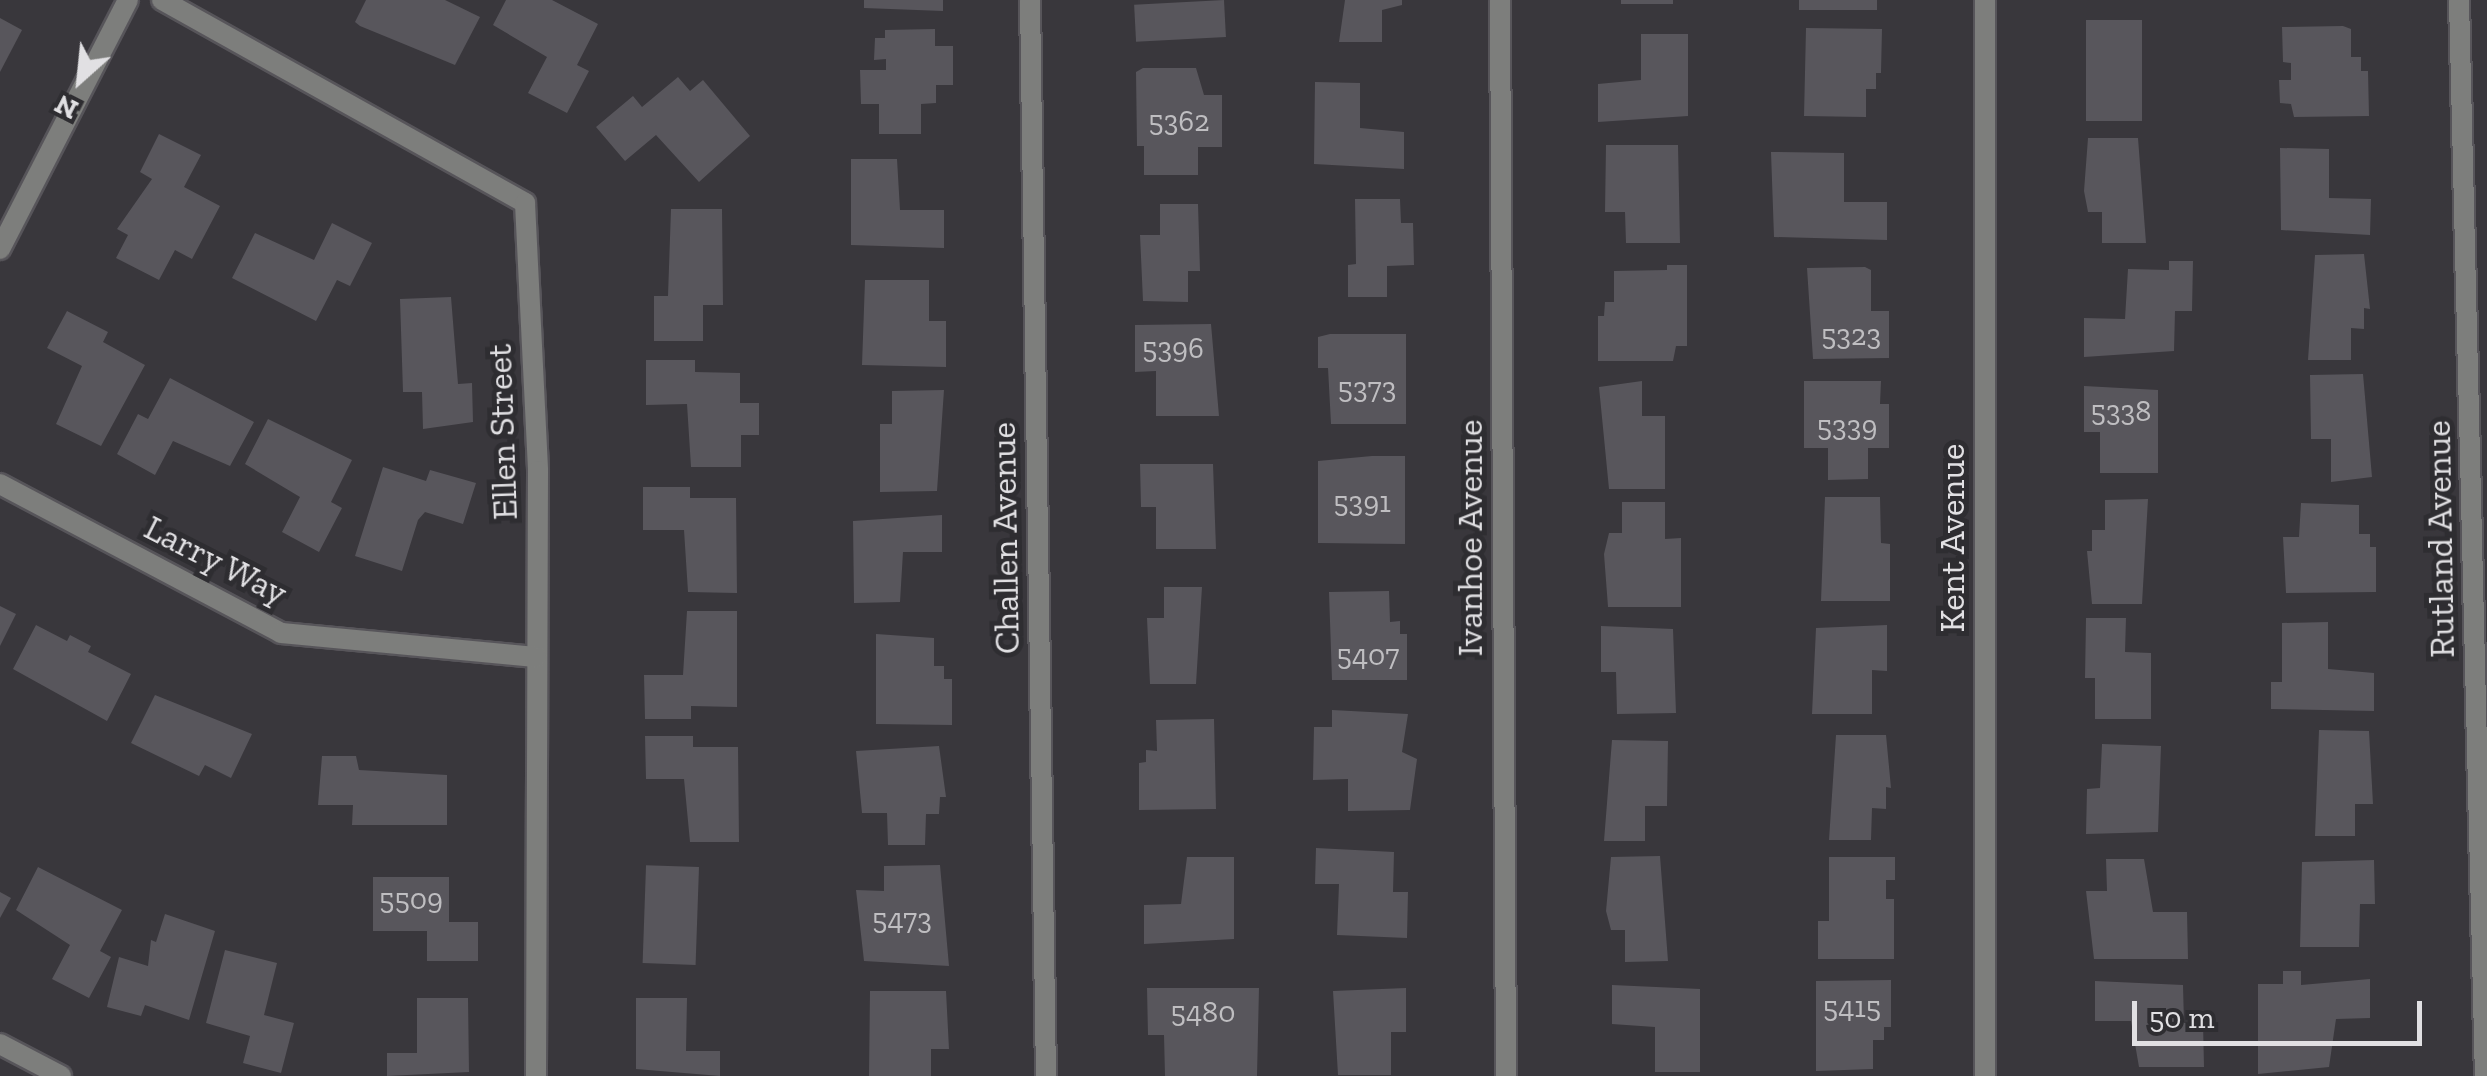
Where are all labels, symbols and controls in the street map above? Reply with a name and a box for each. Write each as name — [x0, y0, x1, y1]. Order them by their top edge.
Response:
north arrow — [30, 30, 130, 130]
text: N — [49, 88, 83, 127]
house number: 5362 — [1148, 103, 1210, 139]
house number: 5323 — [1821, 317, 1881, 353]
house number: 5396 — [1142, 330, 1204, 366]
street label: Ellen Street — [478, 343, 526, 521]
house number: 5373 — [1338, 370, 1396, 406]
house number: 5338 — [2091, 393, 2151, 429]
house number: 5339 — [1817, 408, 1877, 444]
street label: Ivanhoe Avenue — [1449, 419, 1491, 657]
street label: Rutland Avenue — [2417, 419, 2463, 659]
street label: Challen Avenue — [982, 421, 1028, 655]
street label: Kent Avenue — [1931, 443, 1973, 633]
house number: 5391 — [1333, 484, 1391, 520]
street label: Larry Way — [137, 506, 295, 614]
house number: 5407 — [1337, 637, 1399, 673]
house number: 5509 — [379, 881, 443, 917]
house number: 5473 — [872, 901, 932, 937]
scale bar — [2137, 981, 2427, 1043]
house number: 5415 — [1823, 989, 1881, 1025]
house number: 5480 — [1171, 994, 1235, 1030]
text: 50 m — [2149, 1000, 2214, 1036]

